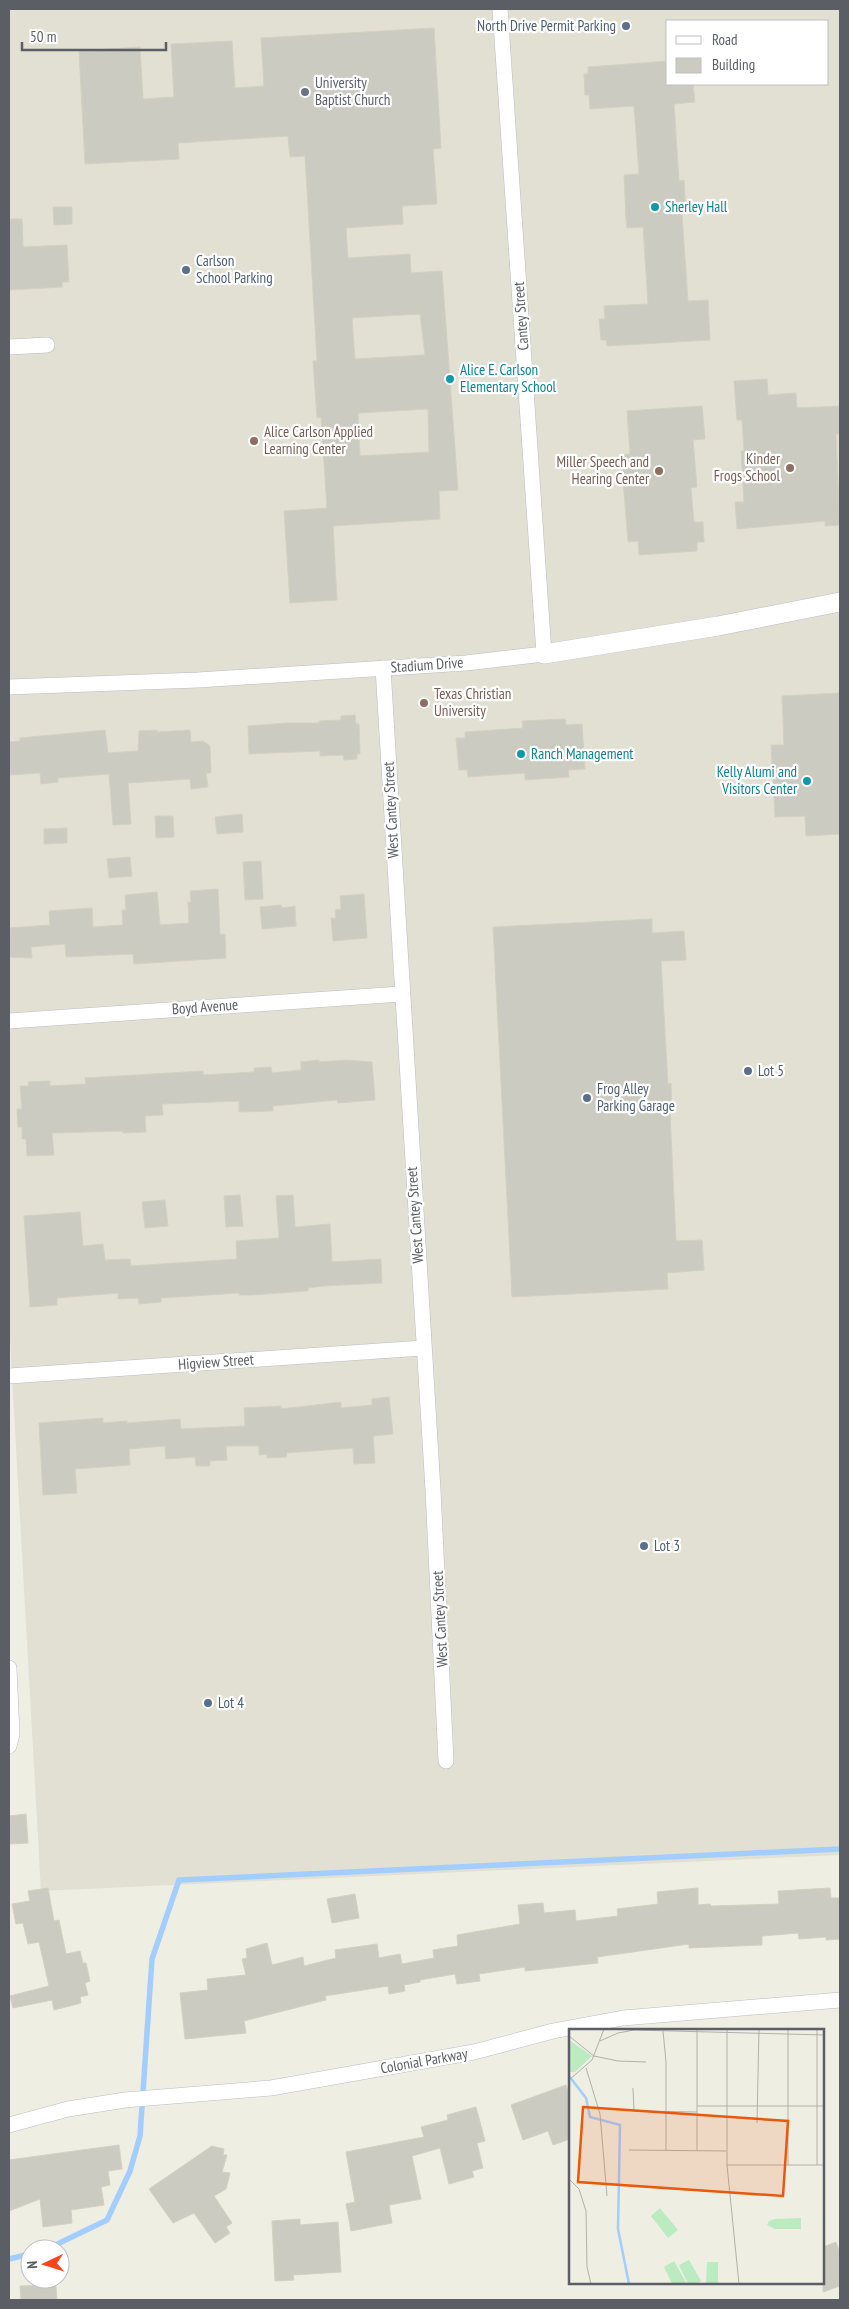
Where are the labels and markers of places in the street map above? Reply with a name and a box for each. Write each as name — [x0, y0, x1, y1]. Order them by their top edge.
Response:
place label: North Drive Permit Parking — [477, 16, 616, 35]
marker: North Drive Permit Parking — [620, 20, 632, 32]
place label: University Baptist Church — [315, 73, 390, 109]
marker: University Baptist Church — [299, 86, 311, 98]
place label: Sherley Hall — [665, 197, 728, 216]
marker: Sherley Hall — [649, 201, 661, 213]
place label: Carlson School Parking — [196, 251, 273, 287]
marker: Carlson School Parking — [180, 264, 192, 276]
place label: Alice E. Carlson Elementary School — [460, 360, 557, 396]
marker: Alice E. Carlson Elementary School — [444, 373, 456, 385]
place label: Alice Carlson Applied Learning Center — [264, 422, 373, 458]
marker: Alice Carlson Applied Learning Center — [248, 435, 260, 447]
place label: Kinder Frogs School — [714, 449, 781, 485]
place label: Miller Speech and Hearing Center — [556, 452, 650, 488]
marker: Kinder Frogs School — [784, 462, 796, 474]
marker: Miller Speech and Hearing Center — [653, 465, 665, 477]
place label: Texas Christian University — [434, 684, 511, 720]
marker: Texas Christian University — [418, 697, 430, 709]
place label: Ranch Management — [531, 744, 633, 763]
marker: Ranch Management — [515, 748, 527, 760]
place label: Kelly Alumi and Visitors Center — [717, 762, 798, 798]
marker: Kelly Alumi and Visitors Center — [801, 775, 813, 787]
place label: Lot 5 — [758, 1061, 784, 1080]
marker: Lot 5 — [742, 1065, 754, 1077]
place label: Frog Alley Parking Garage — [597, 1079, 675, 1115]
marker: Frog Alley Parking Garage — [581, 1092, 593, 1104]
place label: Lot 3 — [654, 1536, 680, 1555]
marker: Lot 3 — [638, 1540, 650, 1552]
place label: Lot 4 — [218, 1693, 244, 1712]
marker: Lot 4 — [202, 1697, 214, 1709]

